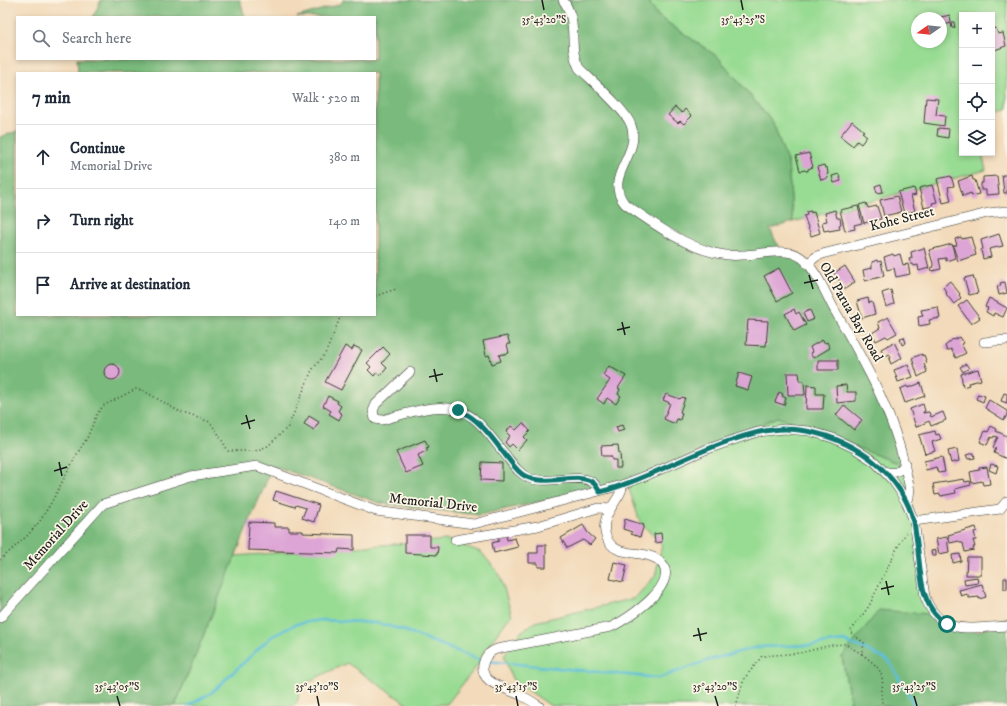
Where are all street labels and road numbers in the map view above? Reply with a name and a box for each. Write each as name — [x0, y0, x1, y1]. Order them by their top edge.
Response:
street label: Kohe Street — [868, 202, 937, 236]
street label: Old Parua Bay Road — [815, 259, 887, 365]
street label: Memorial Drive — [388, 489, 478, 517]
street label: Memorial Drive — [20, 496, 93, 574]

